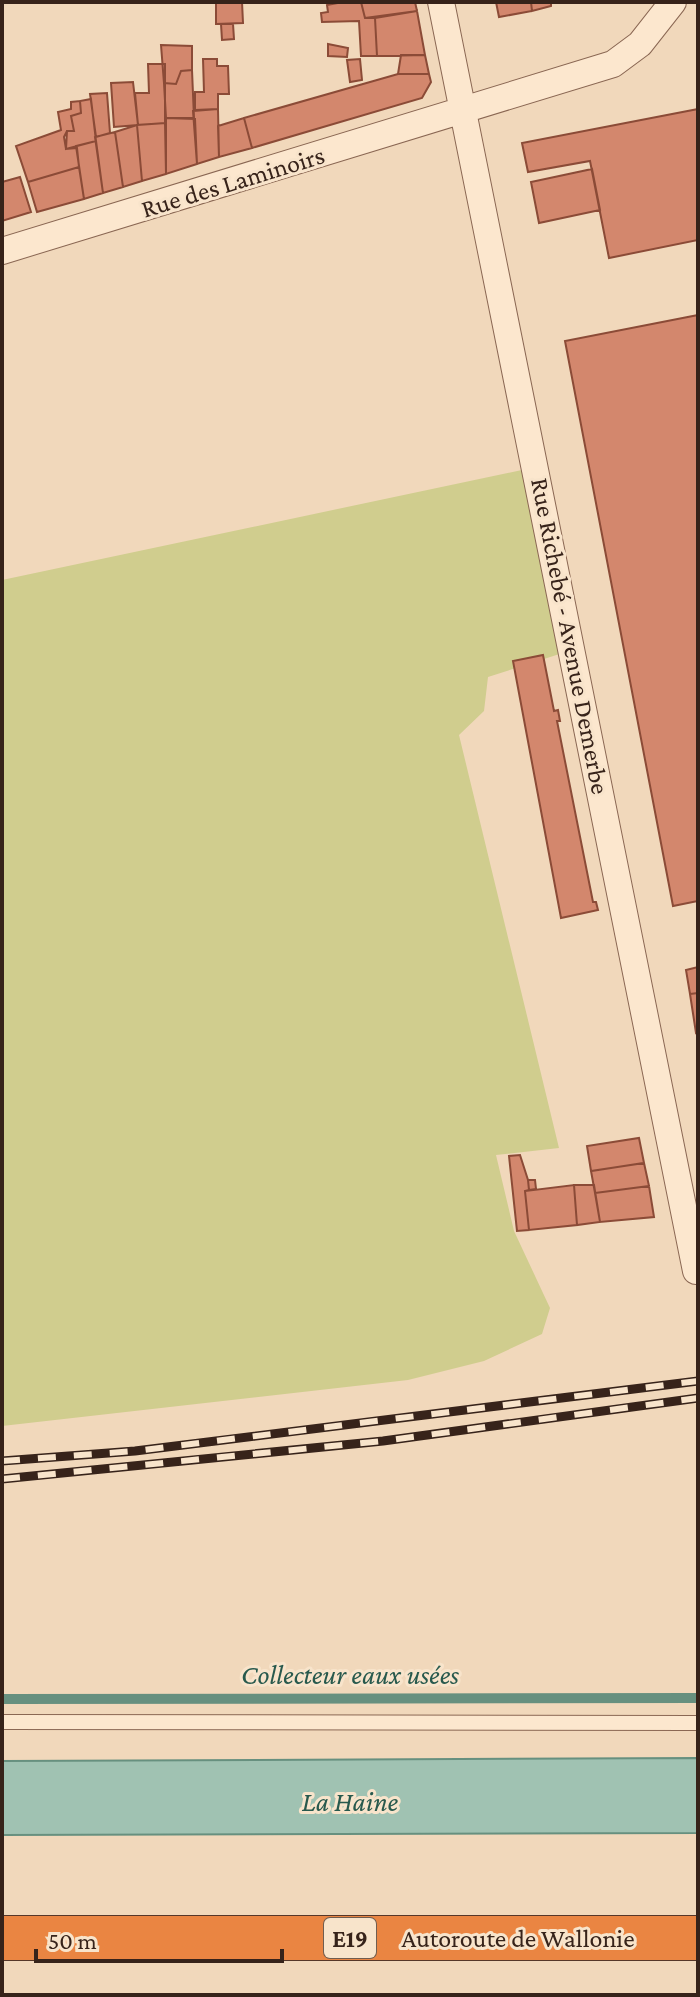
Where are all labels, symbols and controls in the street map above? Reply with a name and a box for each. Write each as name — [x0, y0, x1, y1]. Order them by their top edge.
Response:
street label: Rue des Laminoirs — [138, 140, 328, 224]
street label: Rue Richebé - Avenue Demerbe — [525, 475, 615, 797]
water label: Collecteur eaux usées — [241, 1659, 459, 1690]
water label: La Haine — [302, 1786, 399, 1817]
scale bar — [36, 1913, 282, 1963]
road number: E19 — [324, 1918, 376, 1958]
street label: Autoroute de Wallonie — [401, 1924, 635, 1953]
text: 50 m — [48, 1927, 97, 1954]

